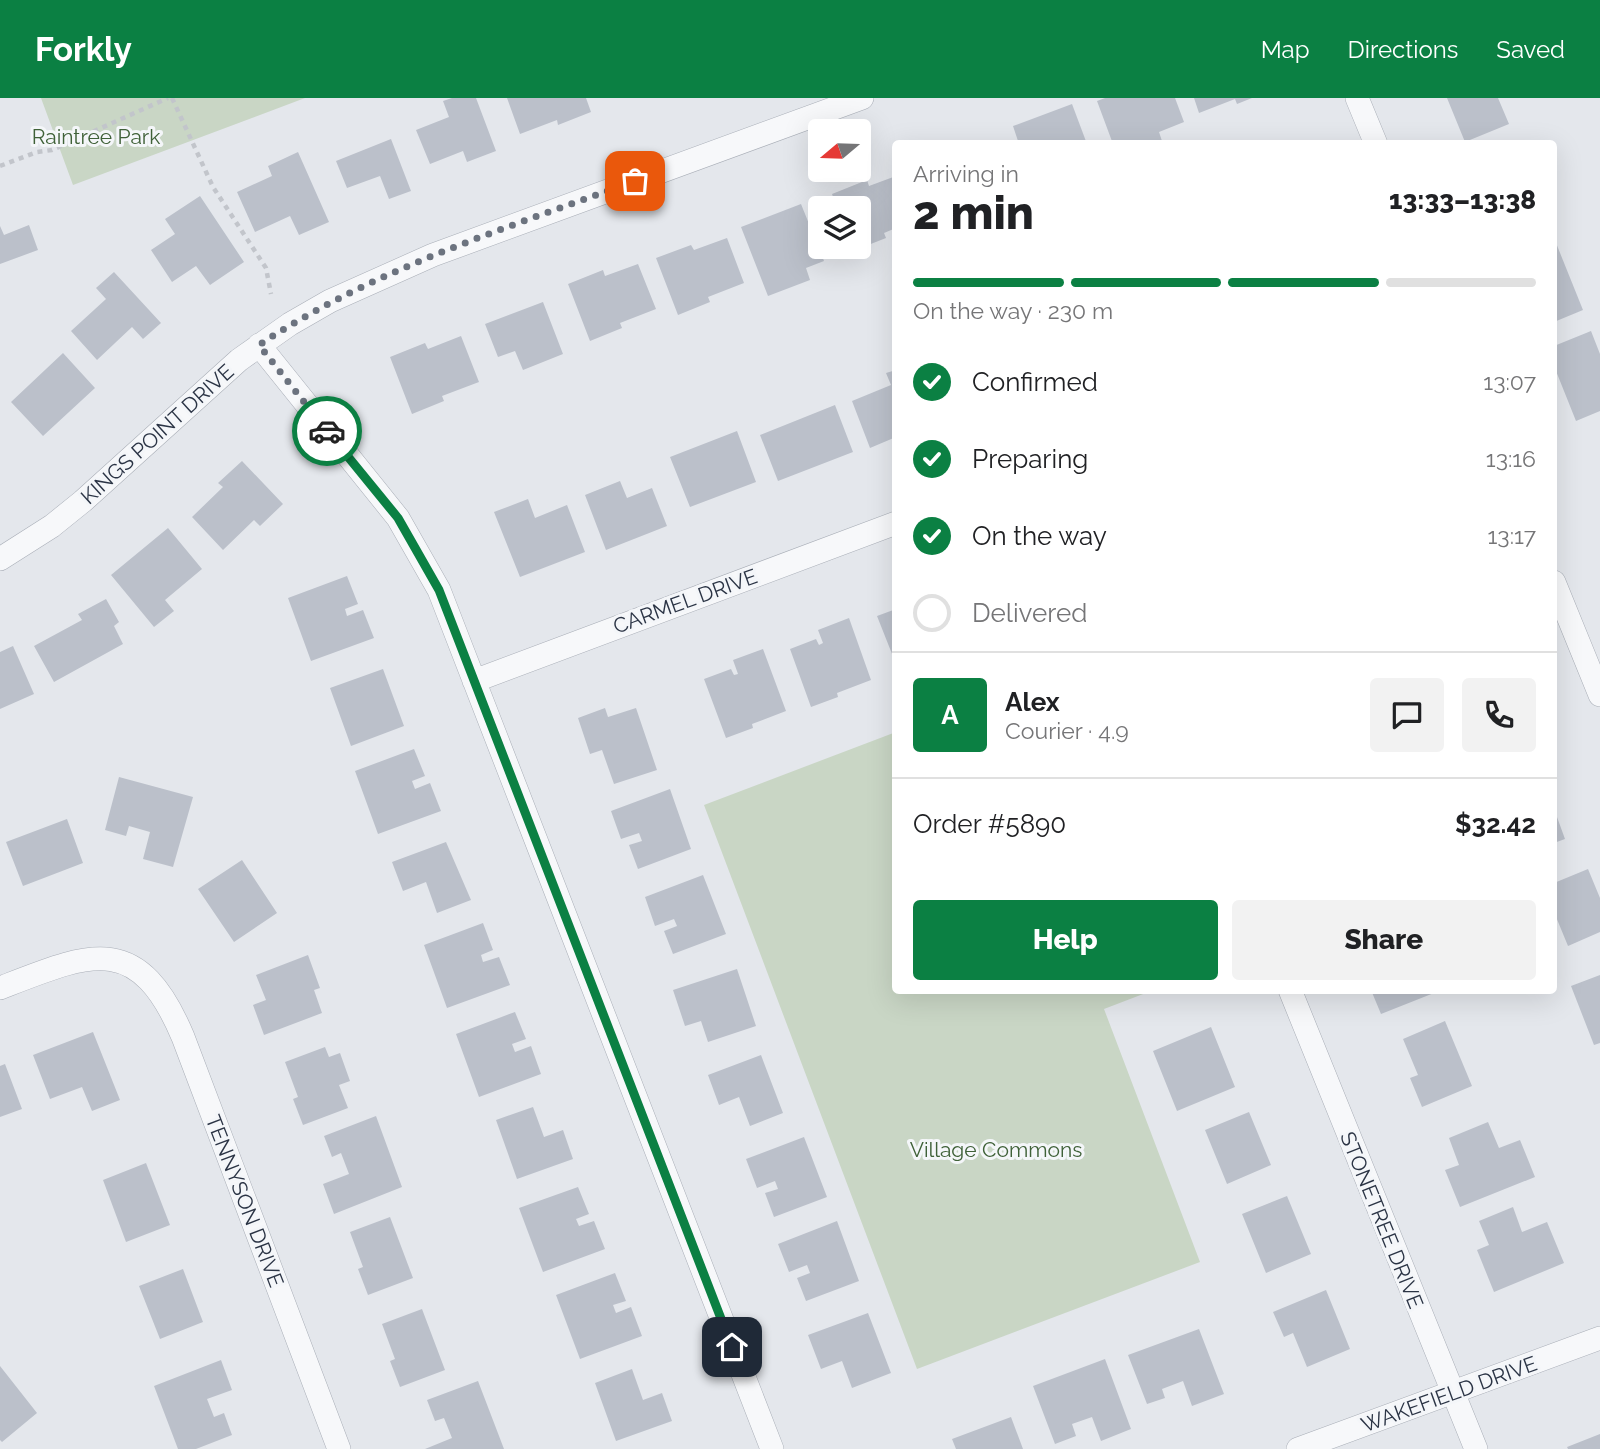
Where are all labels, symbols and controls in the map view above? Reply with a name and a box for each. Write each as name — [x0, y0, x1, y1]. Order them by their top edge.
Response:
text: Forkly — [35, 30, 132, 69]
text: Map — [1261, 35, 1310, 64]
text: Directions — [1348, 35, 1458, 64]
text: Saved — [1496, 35, 1565, 64]
north arrow — [808, 119, 872, 182]
map controls — [808, 119, 871, 259]
park label: Raintree Park — [32, 124, 160, 149]
pin — [605, 151, 665, 211]
text: Arriving in — [913, 160, 1019, 187]
icon: bag — [616, 162, 654, 200]
text: 13:33–13:38 — [1389, 185, 1536, 215]
text: 2 min — [913, 186, 1034, 240]
button: layers — [808, 196, 871, 259]
text: On the way · 230 m — [913, 297, 1113, 324]
street label: KINGS POINT DRIVE — [75, 359, 239, 509]
icon: check — [913, 363, 951, 401]
text: Confirmed — [972, 367, 1098, 397]
text: 13:07 — [1483, 368, 1536, 395]
courier — [292, 396, 362, 466]
icon: car — [308, 412, 346, 450]
icon: check — [913, 440, 951, 478]
text: Preparing — [972, 444, 1088, 474]
text: 13:16 — [1486, 445, 1536, 472]
icon: check — [913, 517, 951, 555]
text: On the way — [972, 521, 1107, 551]
text: 13:17 — [1488, 522, 1536, 549]
street label: CARMEL DRIVE — [610, 563, 760, 639]
text: Delivered — [972, 598, 1087, 628]
button: chat — [1370, 678, 1444, 752]
button: phone — [1462, 678, 1536, 752]
text: Alex — [1005, 687, 1060, 717]
text: A — [941, 700, 959, 730]
text: Courier · 4.9 — [1005, 717, 1129, 744]
text: Order #5890 — [913, 809, 1066, 839]
text: $32.42 — [1455, 809, 1536, 839]
button: Help — [913, 900, 1218, 980]
button: Share — [1232, 900, 1536, 980]
street label: TENNYSON DRIVE — [201, 1111, 289, 1291]
street label: STONETREE DRIVE — [1335, 1128, 1429, 1312]
park label: Village Commons — [910, 1137, 1082, 1162]
pin — [702, 1317, 762, 1377]
icon: home — [713, 1328, 751, 1366]
street label: WAKEFIELD DRIVE — [1358, 1351, 1540, 1437]

